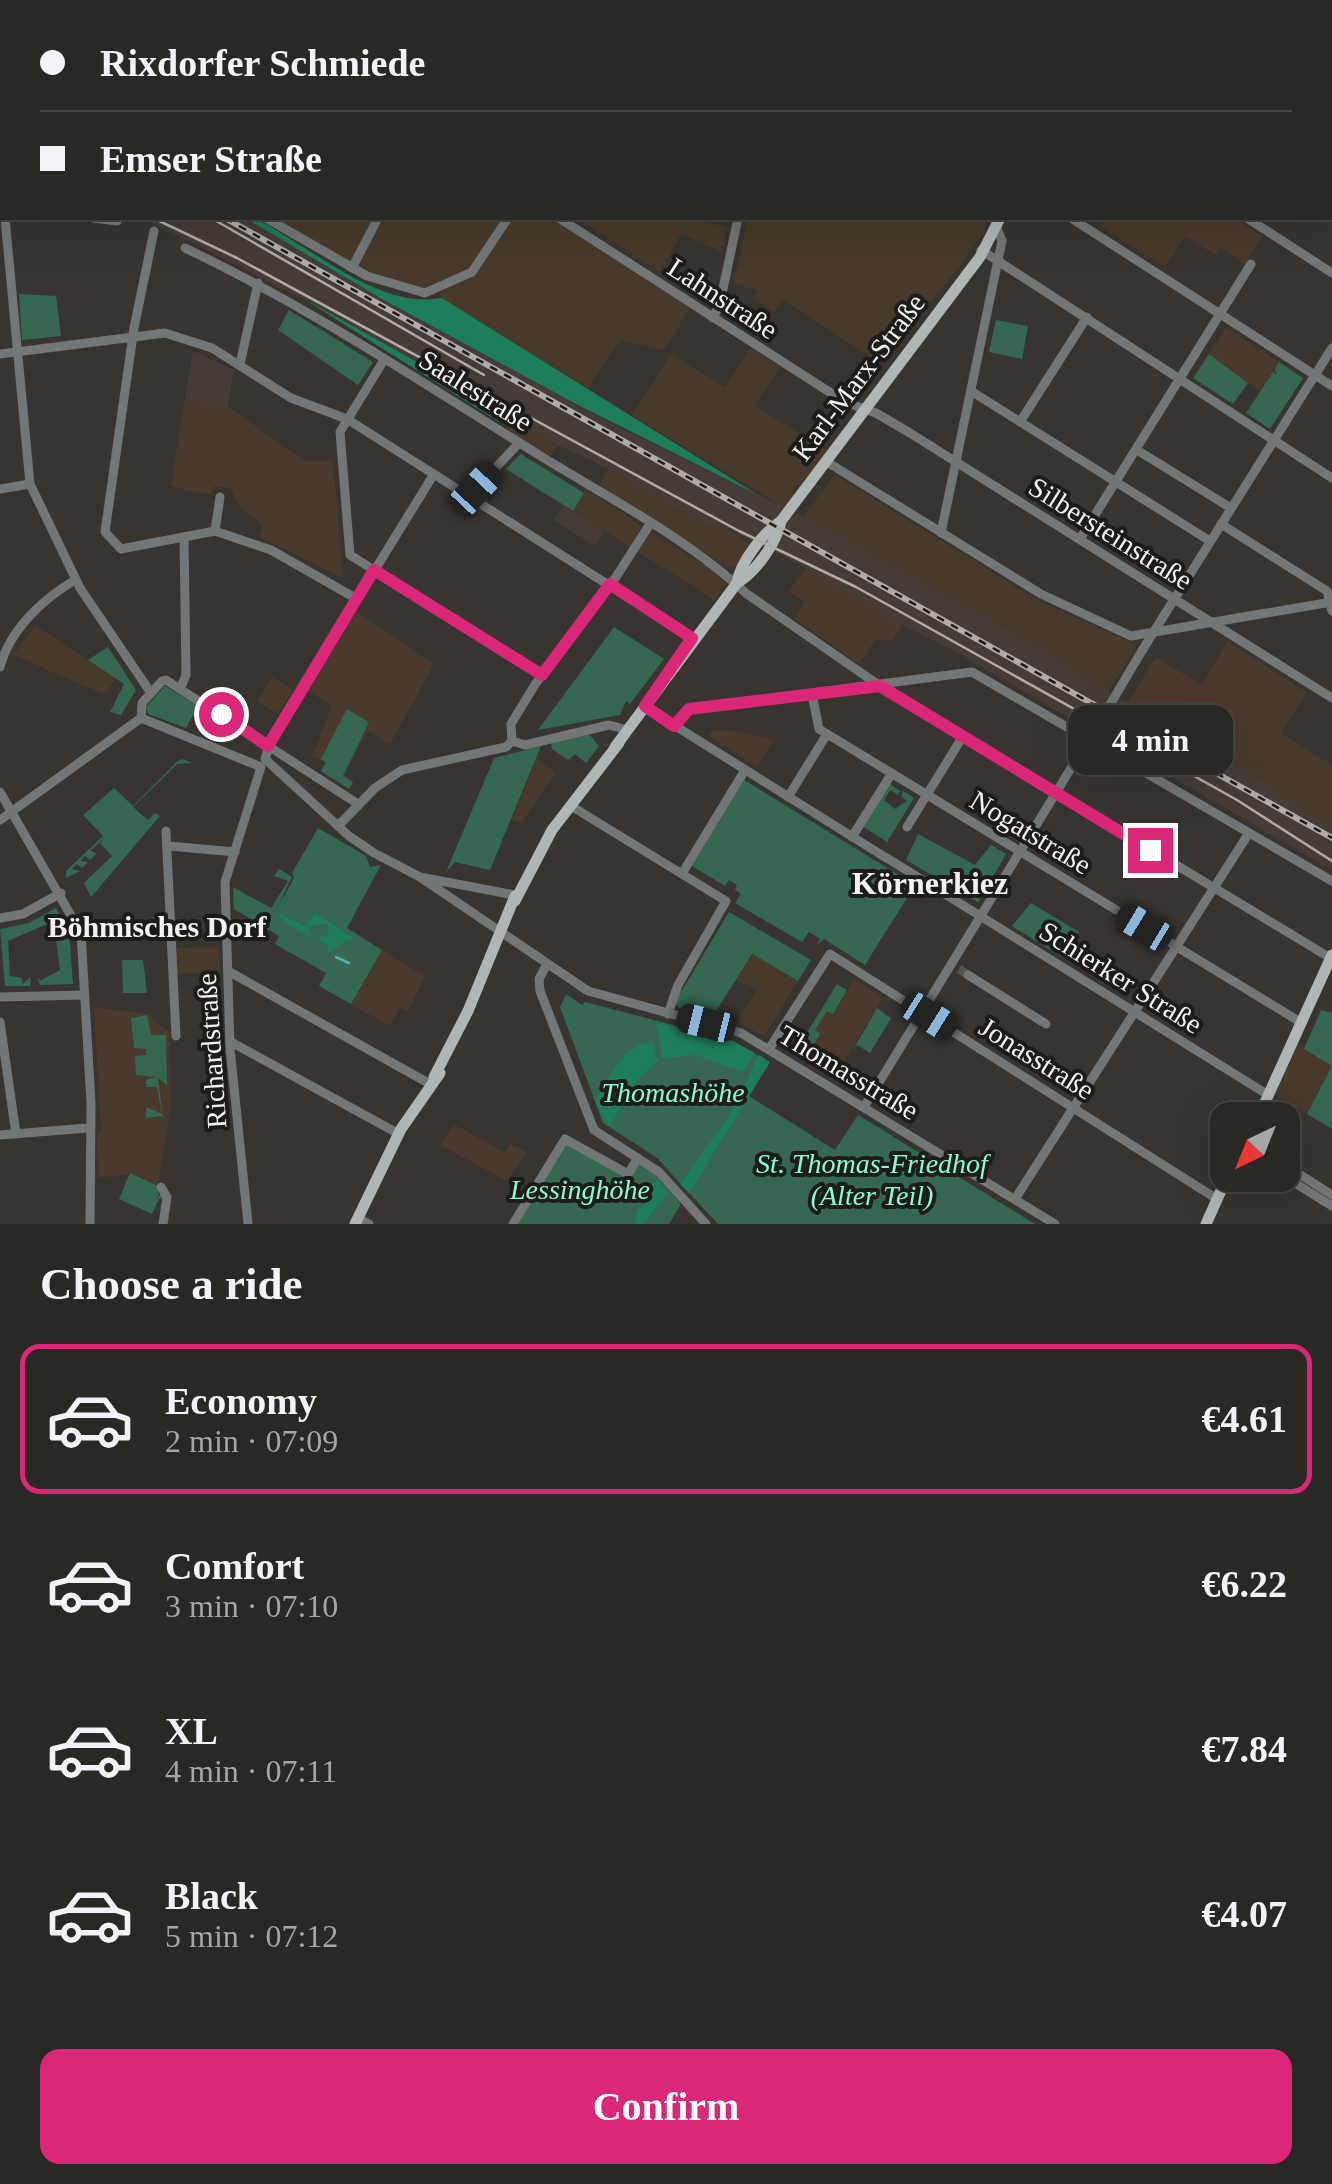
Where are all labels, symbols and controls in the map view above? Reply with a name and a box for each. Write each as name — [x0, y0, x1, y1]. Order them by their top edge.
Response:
text: Rixdorfer Schmiede — [100, 42, 425, 84]
text: Emser Straße — [100, 138, 322, 180]
street label: Lahnstraße — [662, 252, 783, 345]
street label: Karl-Marx-Straße — [786, 288, 931, 467]
street label: Saalestraße — [413, 343, 538, 437]
car — [445, 457, 507, 521]
street label: Silbersteinstraße — [1023, 471, 1198, 596]
route start — [199, 692, 244, 737]
callout: 4 min — [1068, 705, 1232, 775]
text: 4 min — [1112, 722, 1189, 758]
street label: Nogatstraße — [965, 784, 1097, 881]
route end — [1128, 828, 1173, 873]
district label: Körnerkiez — [852, 865, 1008, 901]
car — [1111, 899, 1177, 955]
district label: Böhmisches Dorf — [47, 910, 268, 943]
street label: Schierker Straße — [1034, 915, 1208, 1040]
street label: Richardstraße — [191, 972, 232, 1130]
car — [896, 987, 962, 1045]
car — [673, 1001, 739, 1045]
street label: Jonasstraße — [974, 1011, 1100, 1106]
street label: Thomasstraße — [773, 1019, 924, 1126]
park label: Thomashöhe — [601, 1077, 745, 1108]
north arrow — [1210, 1102, 1300, 1192]
map controls — [1210, 1102, 1300, 1192]
park label: St. Thomas-Friedhof (Alter Teil) — [756, 1148, 991, 1211]
park label: Lessinghöhe — [509, 1174, 650, 1205]
text: Choose a ride — [40, 1259, 303, 1309]
icon: car — [45, 1374, 135, 1464]
text: Economy — [165, 1380, 317, 1422]
text: €4.61 — [1202, 1398, 1287, 1440]
text: 2 min · 07:09 — [165, 1423, 338, 1459]
icon: car — [45, 1539, 135, 1629]
text: Comfort — [165, 1545, 304, 1587]
text: €6.22 — [1202, 1563, 1287, 1605]
text: 3 min · 07:10 — [165, 1588, 338, 1624]
icon: car — [45, 1704, 135, 1794]
text: XL — [165, 1710, 218, 1752]
text: €7.84 — [1202, 1728, 1287, 1770]
text: 4 min · 07:11 — [165, 1753, 337, 1789]
icon: car — [45, 1869, 135, 1959]
text: Black — [165, 1875, 258, 1917]
text: €4.07 — [1202, 1893, 1287, 1935]
text: 5 min · 07:12 — [165, 1918, 338, 1954]
button: Confirm — [40, 2049, 1292, 2164]

